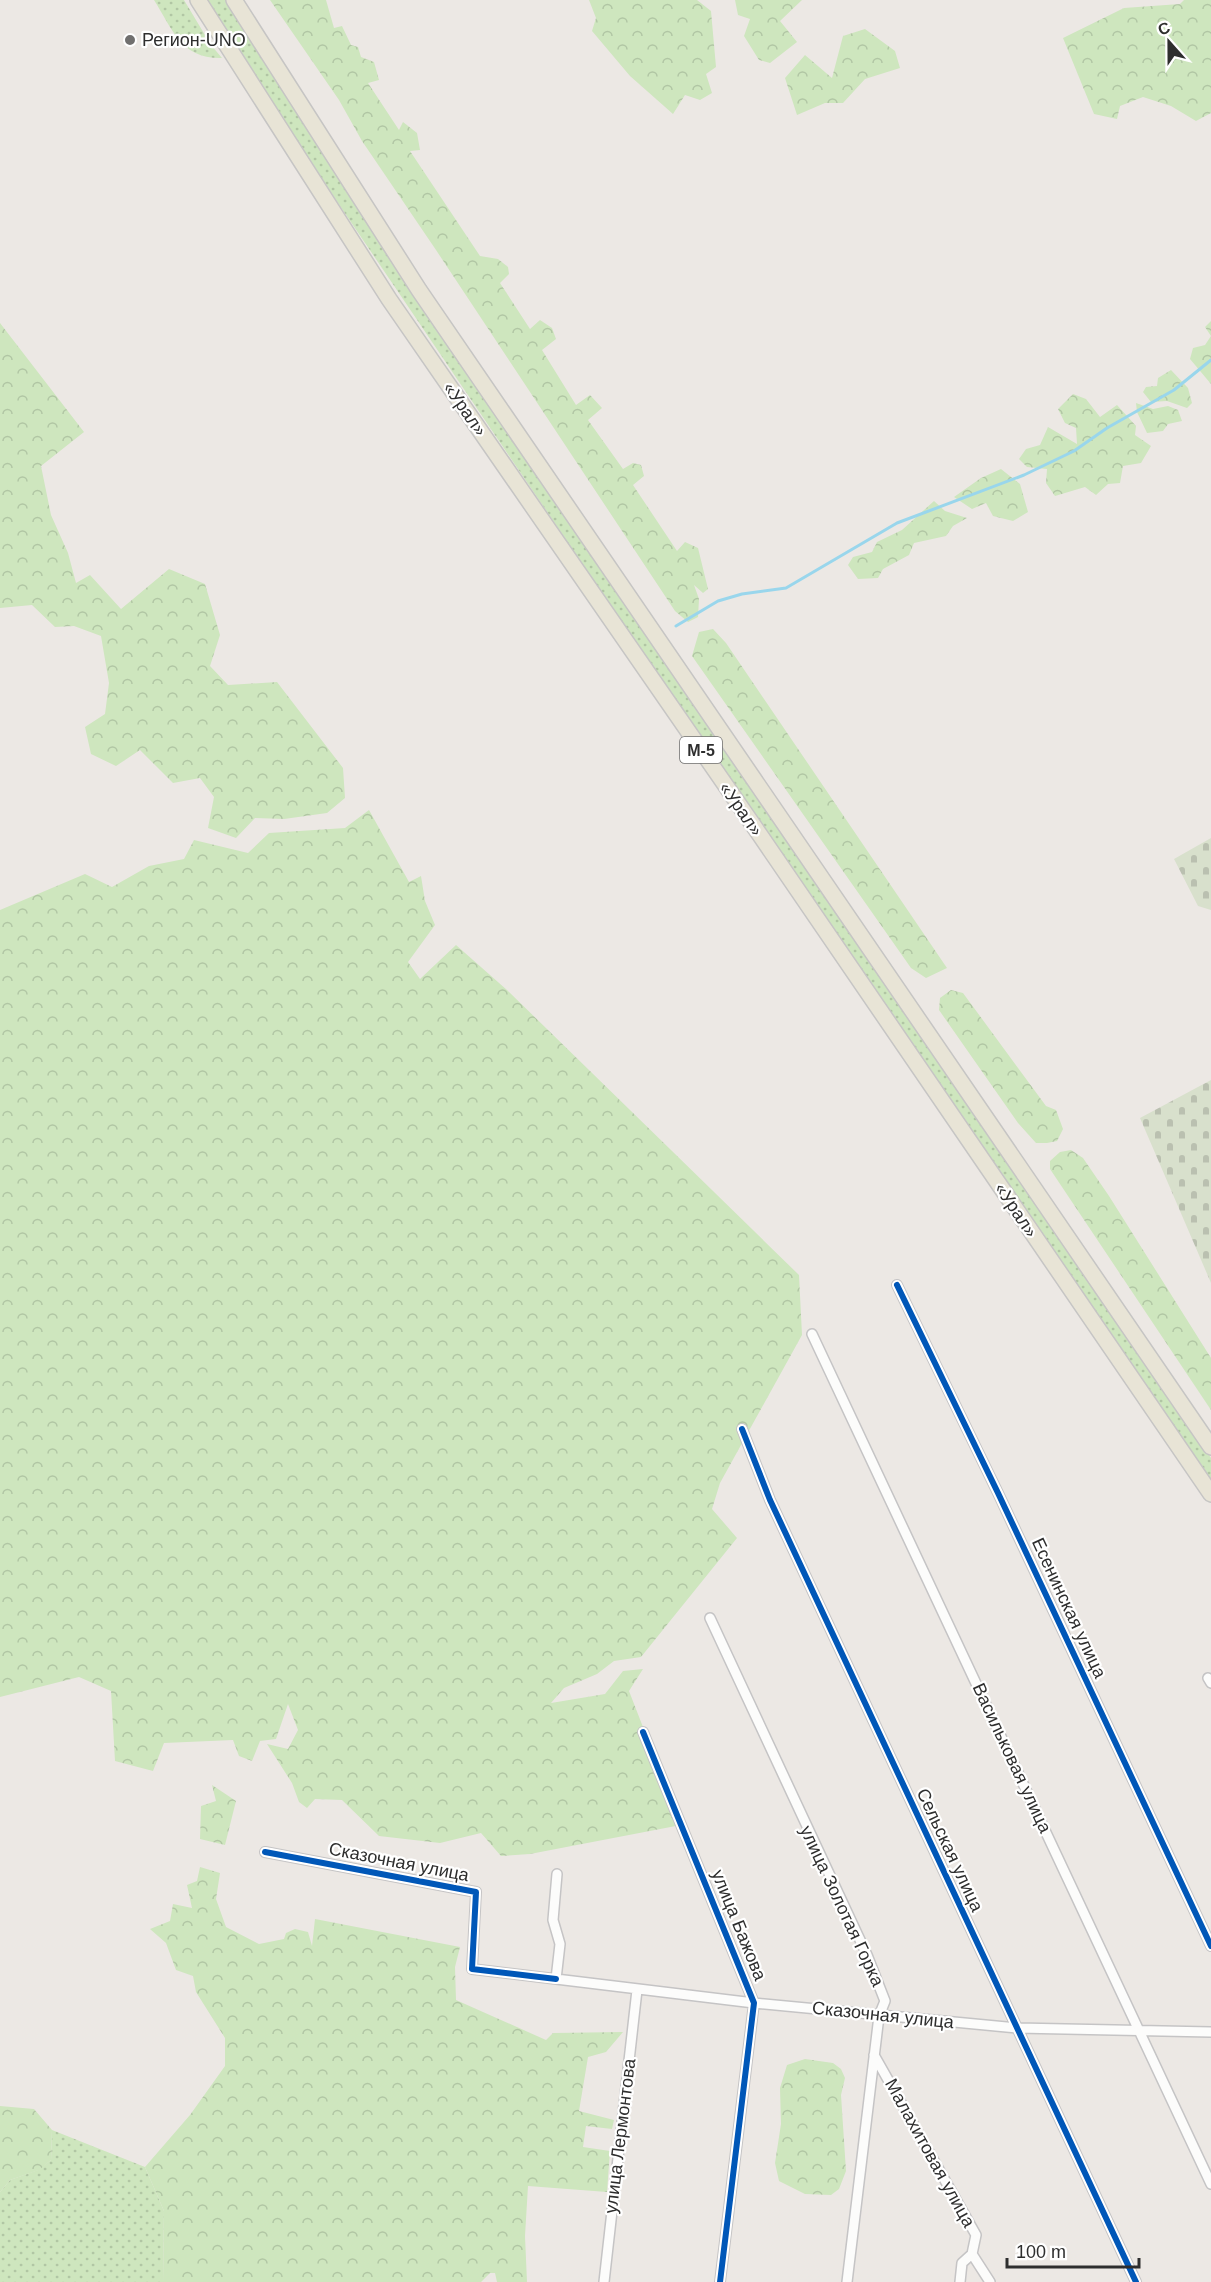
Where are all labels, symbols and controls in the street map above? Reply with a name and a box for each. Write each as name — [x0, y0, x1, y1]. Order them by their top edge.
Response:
north arrow — [1139, 12, 1199, 72]
text: С — [1155, 18, 1173, 38]
place label: Регион-UNO — [142, 30, 246, 50]
marker: Регион-UNO — [123, 33, 137, 47]
street label: «Урал» — [439, 378, 491, 440]
road number: М-5 — [680, 737, 722, 763]
street label: «Урал» — [715, 778, 767, 840]
street label: «Урал» — [991, 1179, 1041, 1241]
street label: Есенинская улица — [1028, 1535, 1111, 1682]
street label: Васильковая улица — [969, 1680, 1056, 1837]
street label: Сельская улица — [913, 1785, 988, 1916]
street label: улица Золотая Горка — [796, 1823, 888, 1990]
street label: Сказочная улица — [327, 1839, 472, 1886]
street label: улица Бажова — [708, 1867, 771, 1984]
street label: Сказочная улица — [811, 1998, 956, 2032]
street label: улица Лермонтова — [601, 2056, 640, 2215]
street label: Малахитовая улица — [881, 2075, 980, 2231]
scale bar — [1007, 2231, 1139, 2269]
text: 100 m — [1016, 2242, 1066, 2262]

